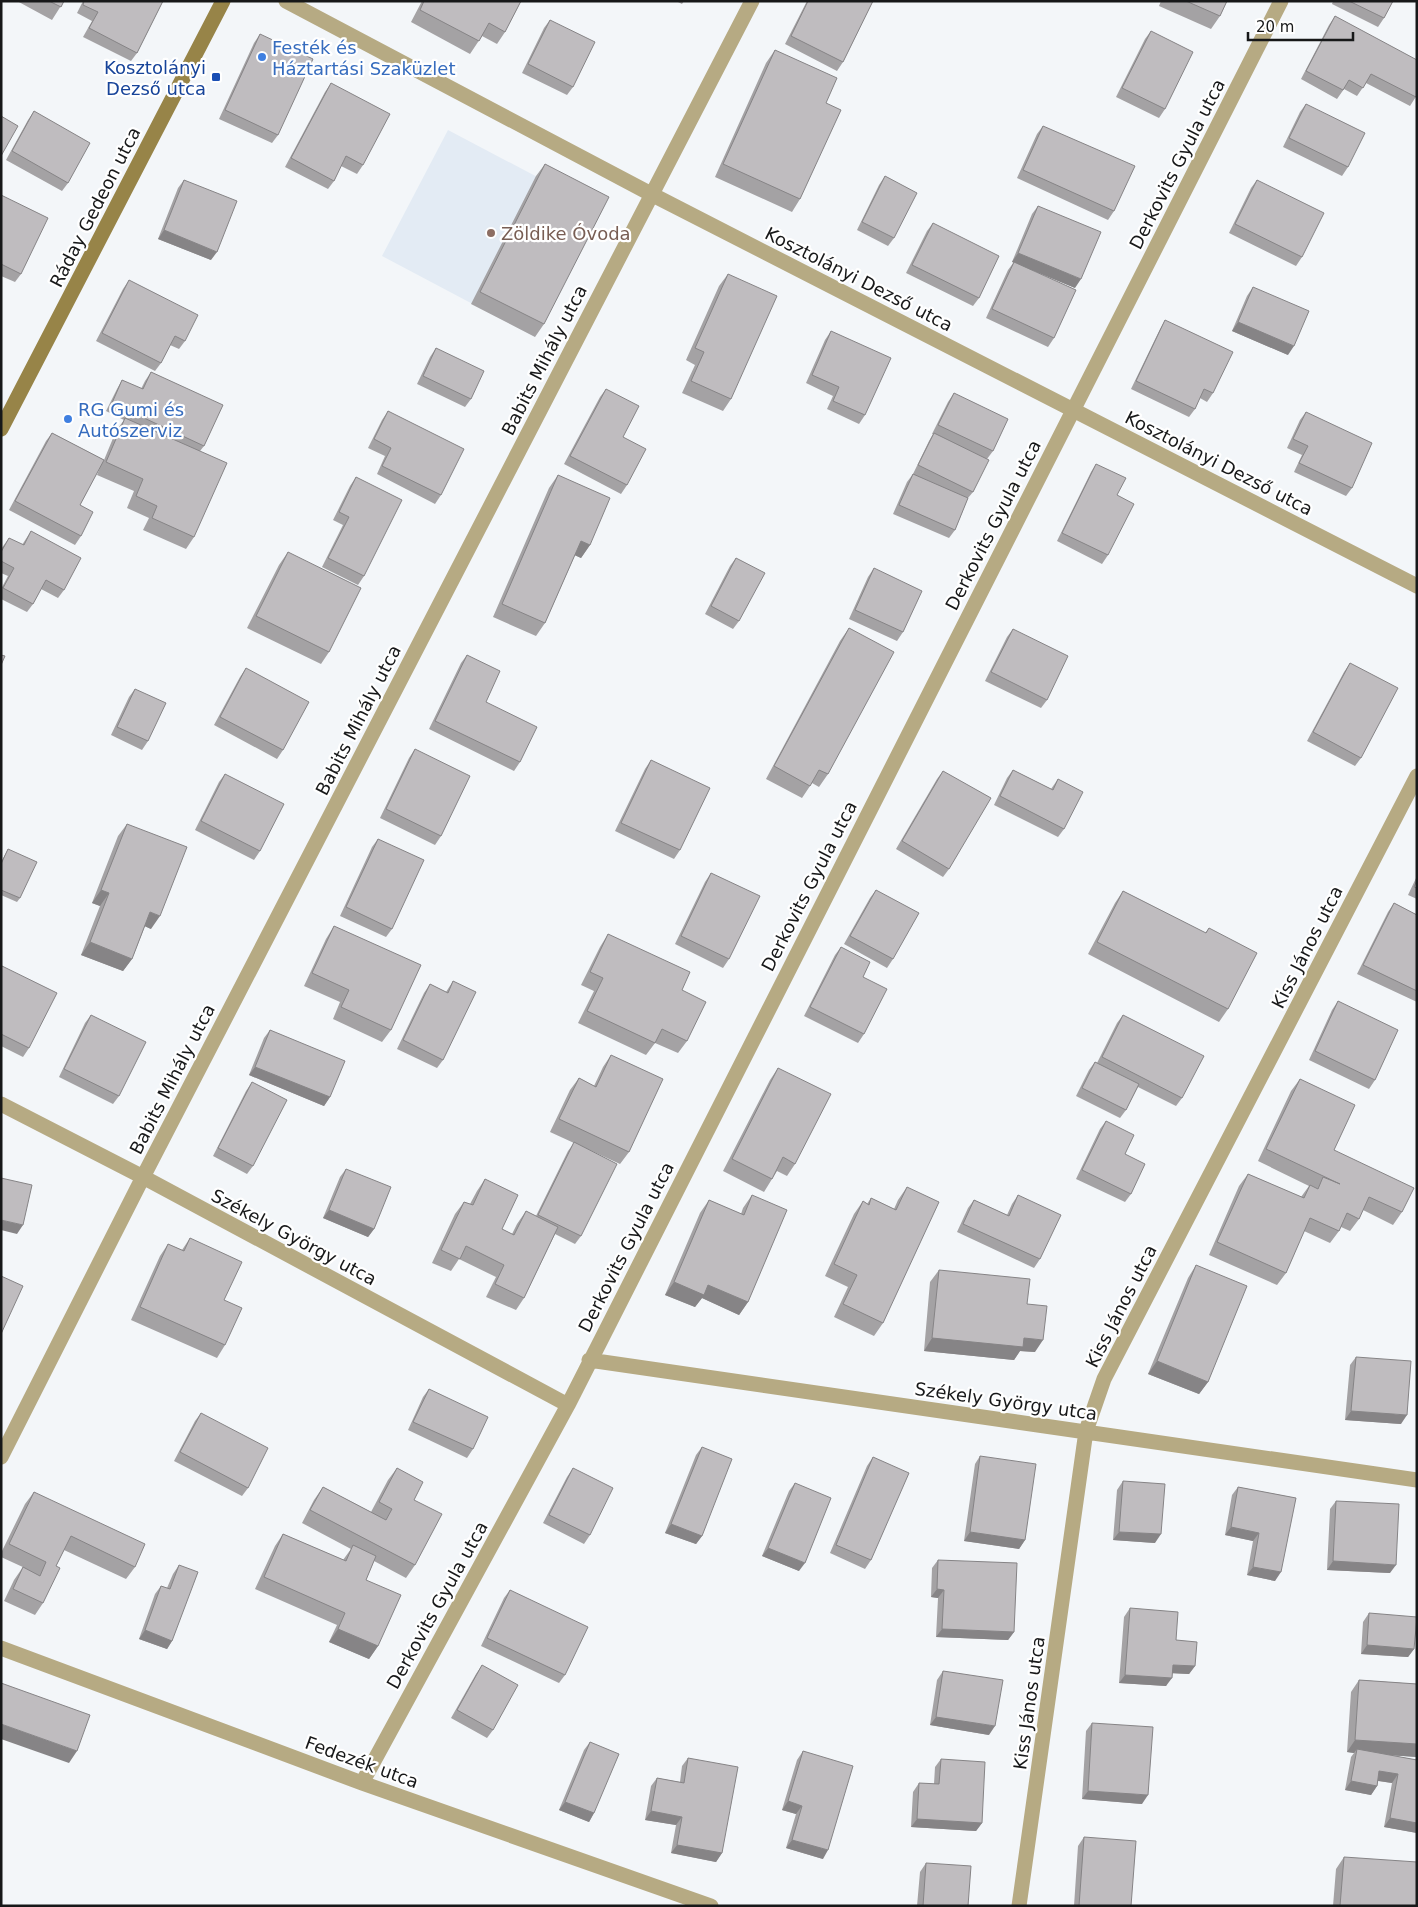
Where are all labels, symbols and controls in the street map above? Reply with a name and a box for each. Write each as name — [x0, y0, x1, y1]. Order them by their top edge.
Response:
scale bar — [1248, 10, 1353, 42]
text: 20 m — [1256, 18, 1294, 36]
place label: Festék és Háztartási Szaküzlet — [272, 37, 455, 79]
marker: Festék és Háztartási Szaküzlet — [256, 51, 268, 63]
place label: Kosztolányi Dezső utca — [104, 57, 206, 99]
marker: Kosztolányi Dezső utca — [210, 71, 222, 83]
street label: Derkovits Gyula utca — [1125, 75, 1229, 253]
street label: Ráday Gedeon utca — [45, 123, 145, 291]
place label: Zöldike Óvoda — [501, 223, 631, 244]
street label: Kosztolányi Dezső utca — [762, 223, 956, 335]
marker: Zöldike Óvoda — [485, 227, 497, 239]
street label: Babits Mihály utca — [497, 281, 591, 439]
place label: RG Gumi és Autószerviz — [78, 399, 184, 441]
street label: Kosztolányi Dezső utca — [1122, 407, 1316, 519]
marker: RG Gumi és Autószerviz — [62, 413, 74, 425]
street label: Derkovits Gyula utca — [941, 436, 1045, 614]
street label: Babits Mihály utca — [311, 641, 405, 799]
street label: Derkovits Gyula utca — [757, 797, 861, 975]
street label: Kiss János utca — [1267, 882, 1347, 1012]
street label: Babits Mihály utca — [125, 1000, 219, 1158]
street label: Derkovits Gyula utca — [574, 1158, 678, 1336]
street label: Székely György utca — [208, 1185, 380, 1289]
street label: Kiss János utca — [1081, 1241, 1161, 1371]
street label: Székely György utca — [913, 1378, 1099, 1424]
street label: Derkovits Gyula utca — [382, 1518, 492, 1692]
street label: Kiss János utca — [1009, 1635, 1049, 1771]
street label: Fedezék utca — [302, 1732, 422, 1792]

